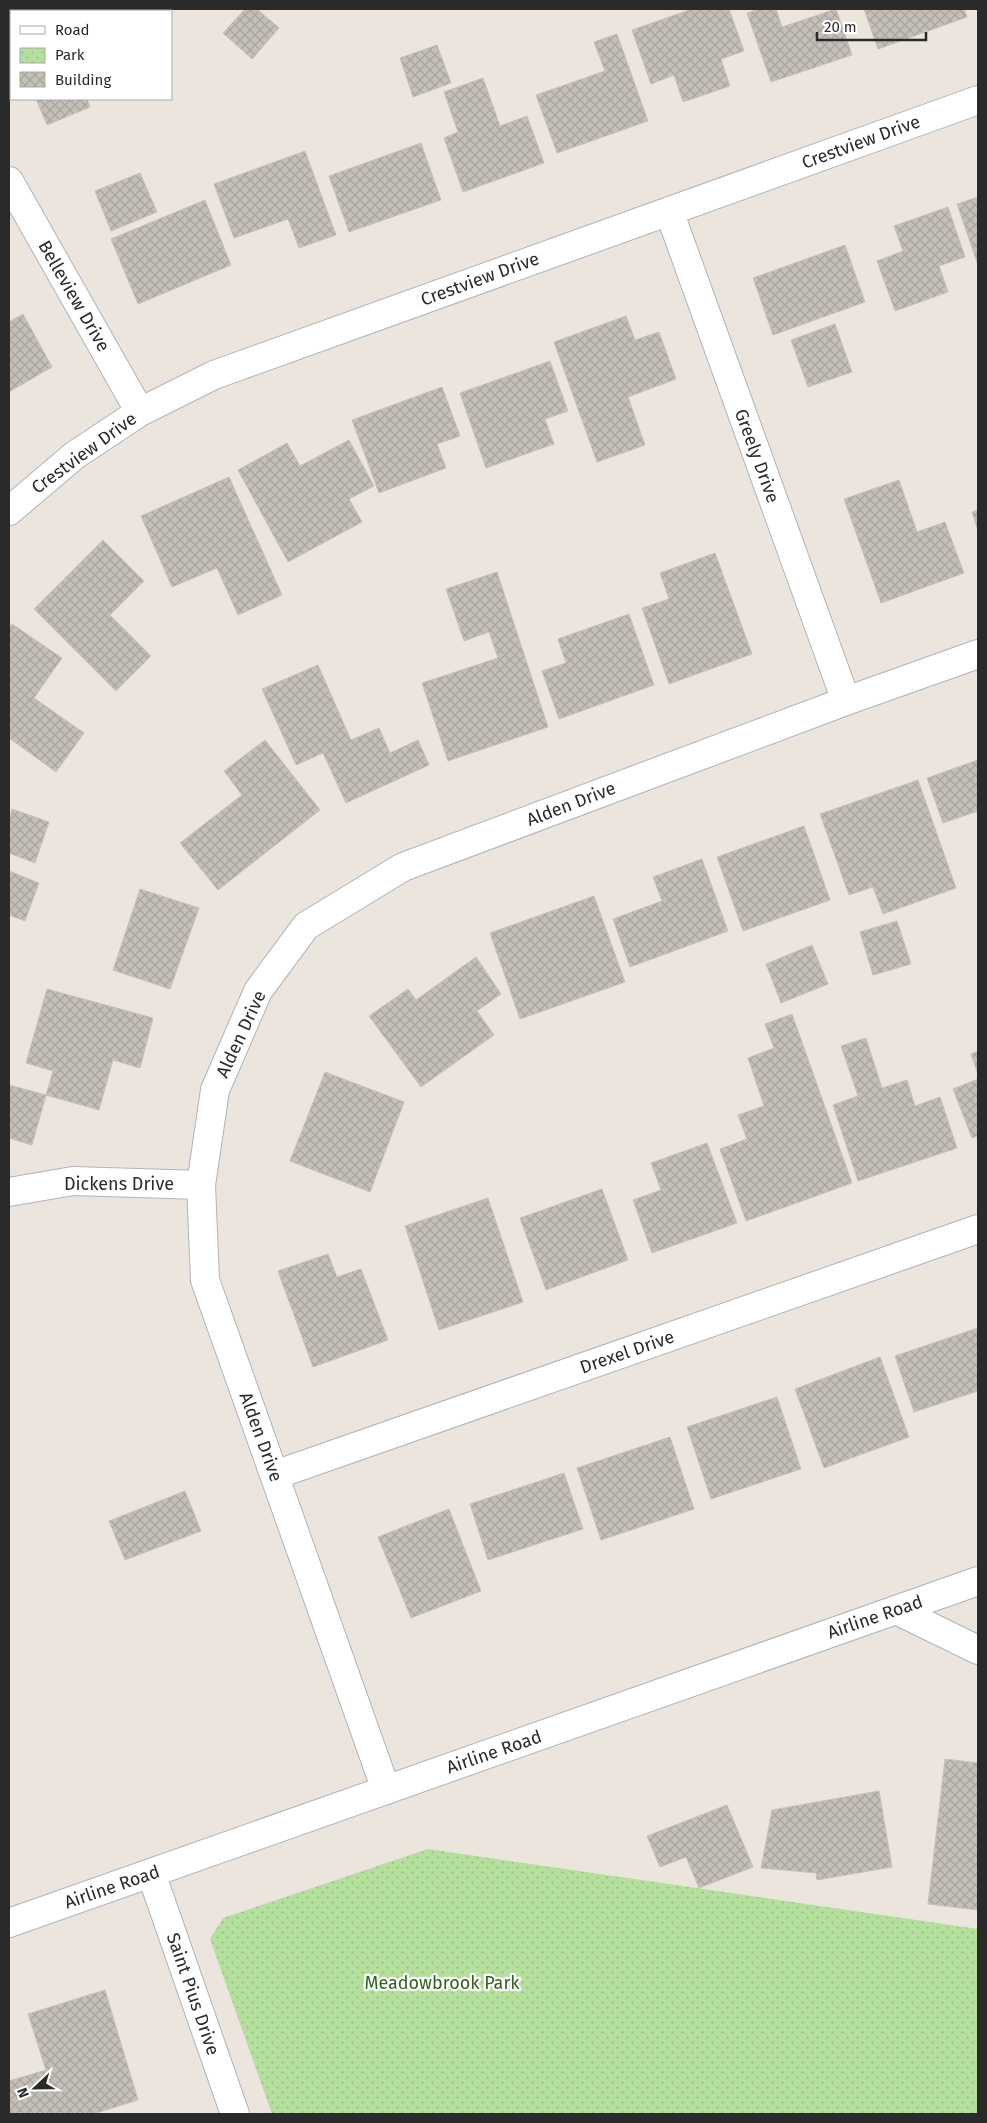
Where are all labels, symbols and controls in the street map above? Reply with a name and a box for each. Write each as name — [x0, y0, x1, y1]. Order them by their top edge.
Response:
legend — [10, 10, 172, 100]
scale bar — [817, 10, 926, 42]
text: 20 m — [824, 18, 857, 36]
text: Road — [55, 21, 90, 39]
text: Park — [55, 46, 85, 64]
text: Building — [55, 71, 111, 89]
street label: Crestview Drive — [799, 110, 923, 174]
street label: Belleview Drive — [33, 237, 115, 355]
street label: Crestview Drive — [418, 247, 542, 311]
street label: Greely Drive — [730, 406, 784, 506]
street label: Crestview Drive — [27, 408, 141, 498]
street label: Alden Drive — [523, 777, 619, 831]
street label: Alden Drive — [211, 987, 271, 1081]
street label: Dickens Drive — [64, 1173, 174, 1195]
street label: Drexel Drive — [577, 1326, 677, 1378]
street label: Alden Drive — [235, 1389, 287, 1485]
street label: Airline Road — [824, 1590, 926, 1644]
street label: Airline Road — [443, 1725, 545, 1779]
street label: Airline Road — [61, 1860, 163, 1914]
street label: Saint Pius Drive — [162, 1930, 224, 2058]
park label: Meadowbrook Park — [364, 1972, 520, 1994]
north arrow — [10, 2063, 60, 2113]
text: N — [14, 2085, 33, 2100]

